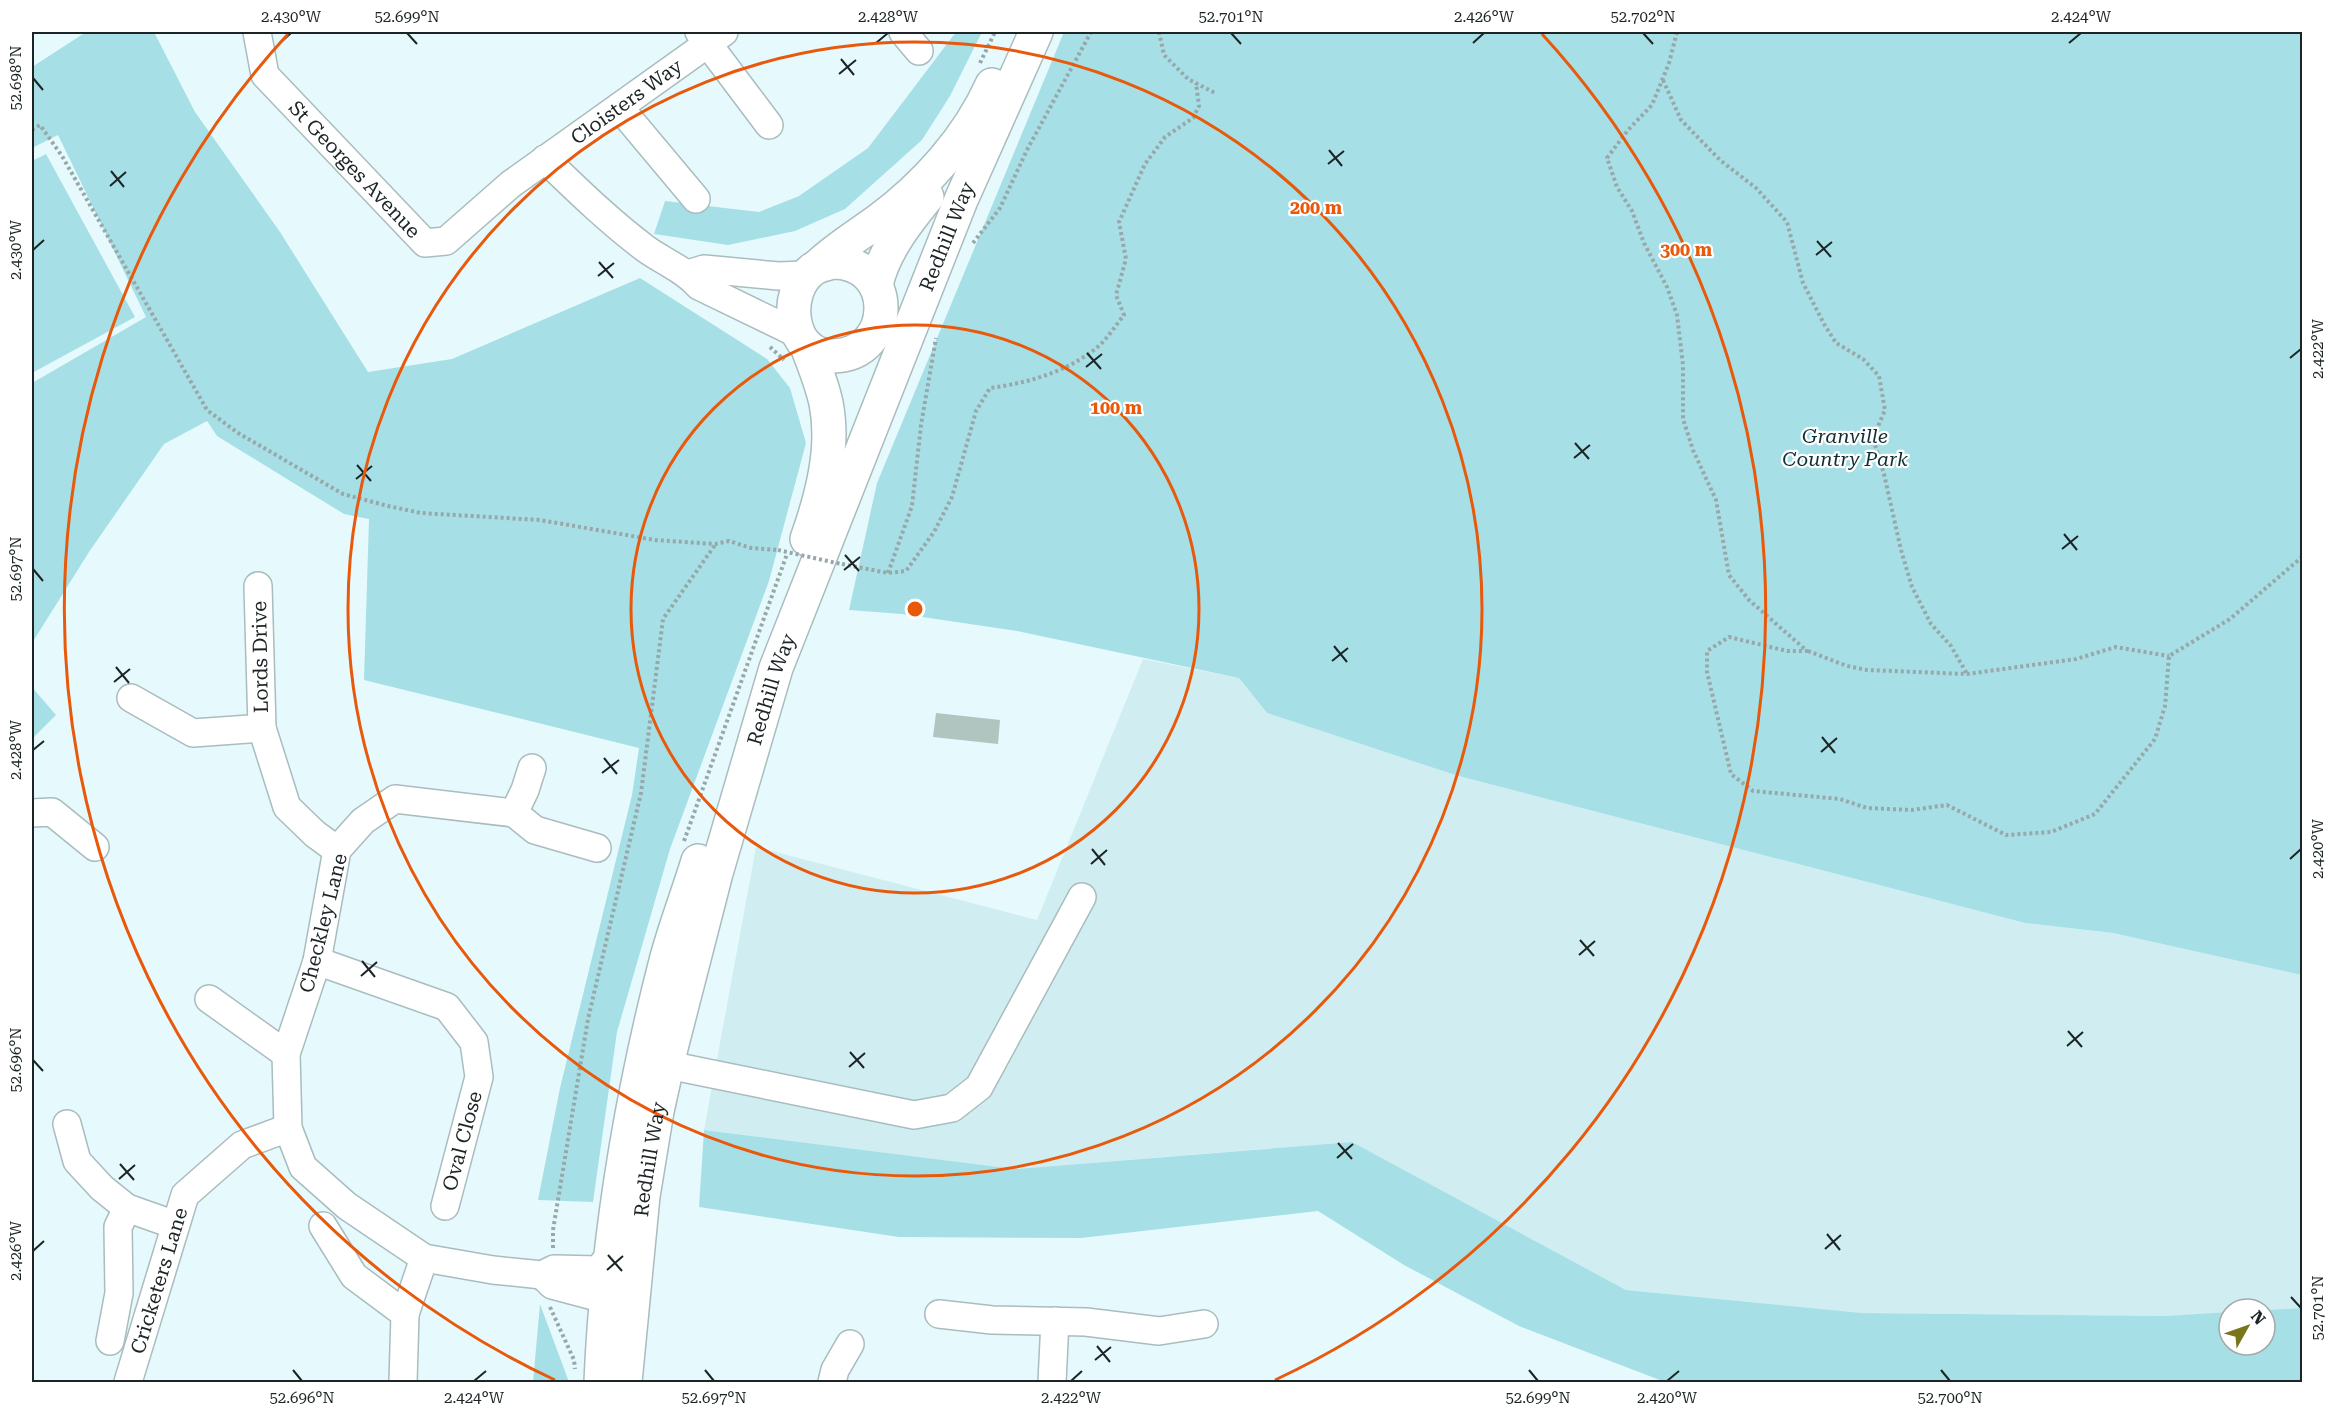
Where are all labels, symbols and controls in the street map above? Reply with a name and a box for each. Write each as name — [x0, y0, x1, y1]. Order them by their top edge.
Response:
text: 2.430°W — [261, 8, 322, 26]
text: 52.699°N — [374, 8, 440, 26]
text: 2.428°W — [858, 8, 919, 26]
text: 52.701°N — [1198, 8, 1264, 26]
text: 2.426°W — [1454, 8, 1515, 26]
text: 52.702°N — [1610, 8, 1676, 26]
text: 2.424°W — [2051, 8, 2112, 26]
text: 52.698°N — [7, 45, 25, 111]
street label: Cloisters Way — [566, 54, 687, 150]
street label: St Georges Avenue — [284, 96, 426, 243]
street label: Redhill Way — [914, 178, 980, 295]
text: 200 m — [1290, 197, 1343, 218]
text: 2.430°W — [7, 219, 25, 280]
text: 300 m — [1660, 239, 1713, 260]
text: 2.422°W — [2309, 318, 2327, 379]
text: 100 m — [1090, 397, 1143, 418]
park label: Granville Country Park — [1782, 424, 1908, 471]
text: 52.697°N — [7, 536, 25, 602]
centre of rings — [905, 599, 925, 619]
street label: Lords Drive — [247, 601, 273, 713]
street label: Redhill Way — [742, 630, 801, 748]
text: 2.428°W — [7, 719, 25, 780]
text: 2.420°W — [2309, 818, 2327, 879]
street label: Checkley Lane — [294, 851, 352, 995]
text: 52.696°N — [7, 1027, 25, 1093]
street label: Oval Close — [437, 1088, 487, 1194]
street label: Redhill Way — [629, 1099, 671, 1218]
street label: Cricketers Lane — [125, 1205, 193, 1357]
text: 2.426°W — [7, 1220, 25, 1281]
text: 52.701°N — [2309, 1275, 2327, 1341]
north arrow — [2217, 1297, 2277, 1357]
text: N — [2247, 1307, 2269, 1329]
text: 52.696°N — [269, 1389, 335, 1407]
text: 2.424°W — [444, 1389, 505, 1407]
text: 52.697°N — [681, 1389, 747, 1407]
text: 2.422°W — [1041, 1389, 1102, 1407]
text: 52.699°N — [1505, 1389, 1571, 1407]
text: 2.420°W — [1637, 1389, 1698, 1407]
text: 52.700°N — [1917, 1389, 1983, 1407]

